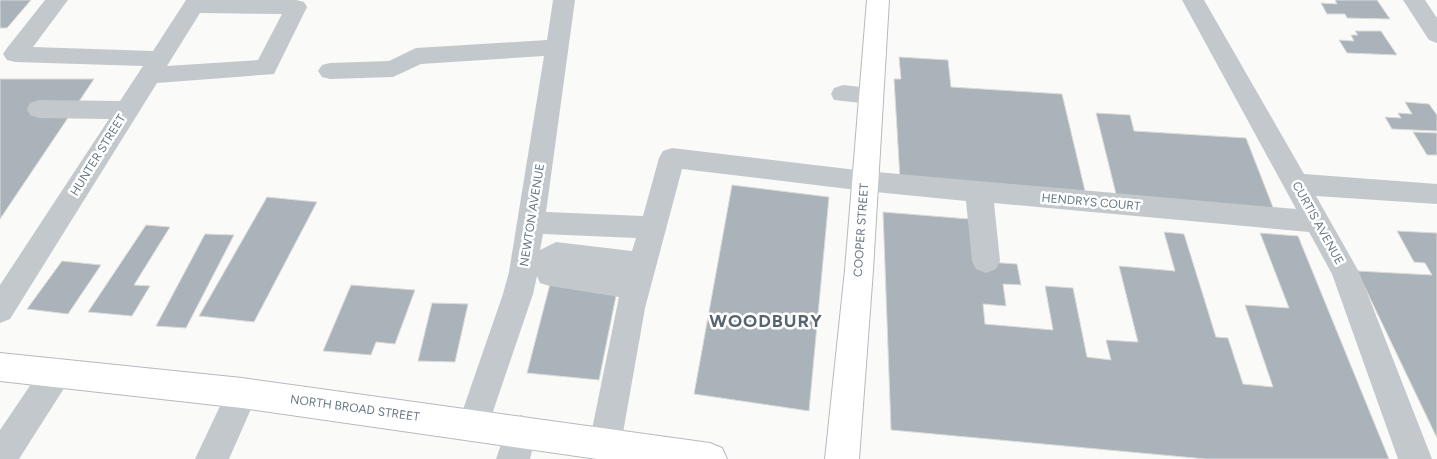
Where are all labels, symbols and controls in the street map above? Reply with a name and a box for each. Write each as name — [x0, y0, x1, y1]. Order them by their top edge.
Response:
street label: HUNTER STREET — [67, 111, 129, 198]
street label: NEWTON AVENUE — [517, 163, 547, 267]
street label: CURTIS AVENUE — [1289, 179, 1347, 267]
street label: COOPER STREET — [851, 182, 871, 277]
street label: HENDRYS COURT — [1041, 191, 1141, 213]
district label: WOODBURY — [709, 310, 823, 332]
street label: NORTH BROAD STREET — [289, 392, 421, 424]

